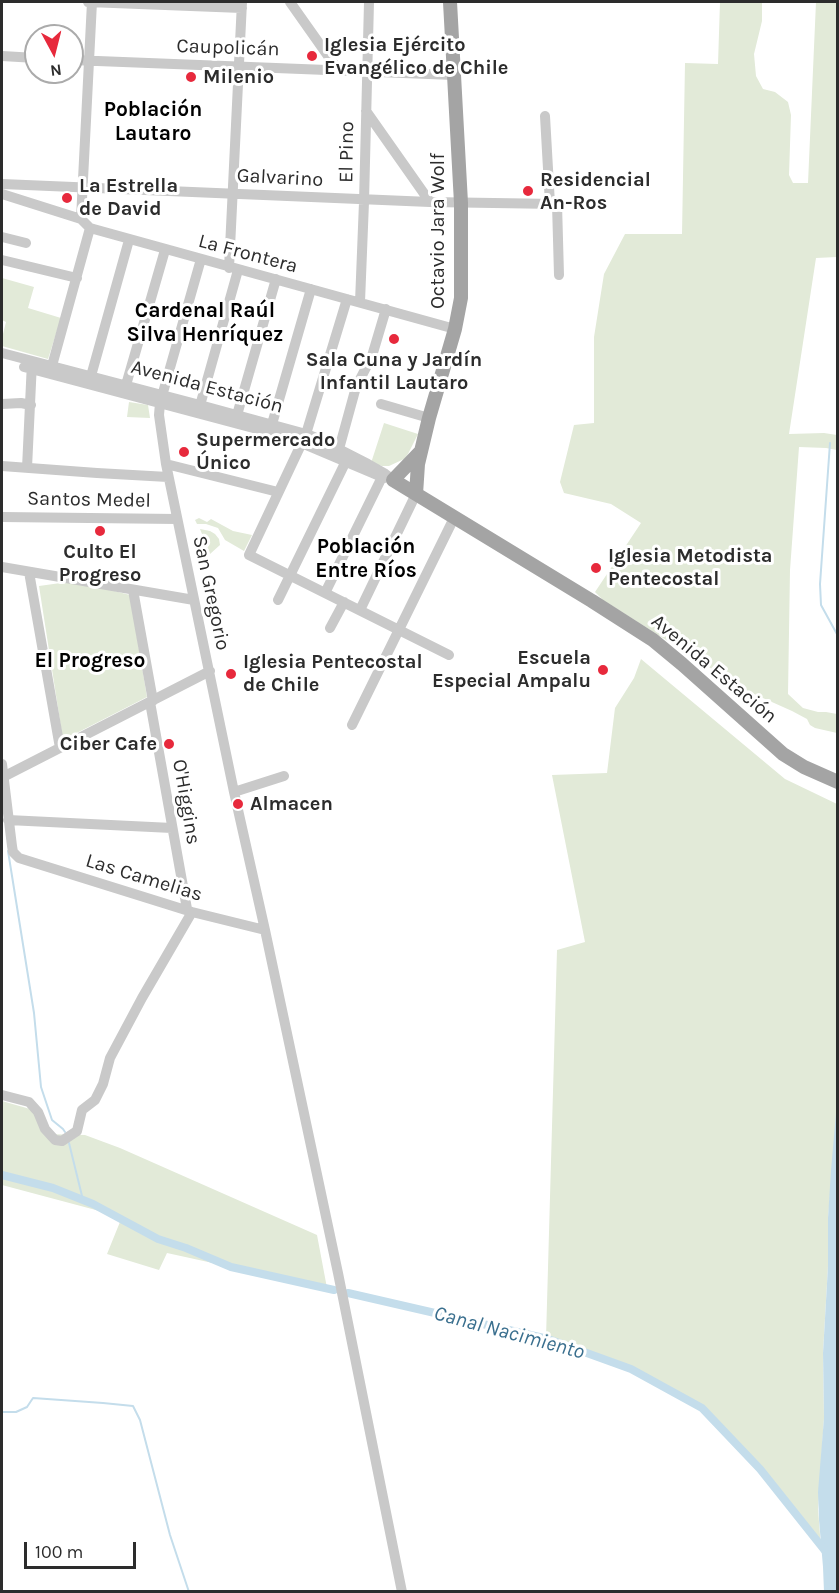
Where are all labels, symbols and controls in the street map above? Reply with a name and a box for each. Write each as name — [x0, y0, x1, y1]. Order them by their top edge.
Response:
north arrow — [24, 24, 84, 84]
place label: Iglesia Ejército Evangélico de Chile — [324, 33, 508, 80]
street label: Caupolicán — [176, 34, 280, 62]
marker: Iglesia Ejército Evangélico de Chile — [305, 49, 319, 63]
text: N — [49, 60, 63, 81]
place label: Milenio — [203, 65, 274, 89]
marker: Milenio — [184, 70, 198, 84]
district label: Población Lautaro — [104, 97, 202, 147]
street label: El Pino — [334, 121, 360, 183]
street label: Octavio Jara Wolf — [426, 153, 450, 309]
street label: Galvarino — [236, 164, 324, 192]
place label: Residencial An-Ros — [540, 168, 651, 215]
place label: La Estrella de David — [79, 174, 178, 221]
marker: Residencial An-Ros — [521, 184, 535, 198]
marker: La Estrella de David — [60, 191, 74, 205]
street label: La Frontera — [196, 229, 300, 279]
district label: Cardenal Raúl Silva Henríquez — [127, 298, 283, 348]
marker: Sala Cuna y Jardín Infantil Lautaro — [387, 332, 401, 346]
place label: Sala Cuna y Jardín Infantil Lautaro — [306, 348, 482, 395]
street label: Avenida Estación — [128, 355, 286, 419]
place label: Supermercado Único — [196, 428, 335, 475]
marker: Supermercado Único — [177, 445, 191, 459]
street label: Santos Medel — [27, 487, 151, 513]
marker: Culto El Progreso — [93, 524, 107, 538]
street label: San Gregorio — [187, 533, 235, 653]
district label: Población Entre Ríos — [315, 534, 417, 584]
place label: Culto El Progreso — [59, 540, 141, 587]
place label: Iglesia Metodista Pentecostal — [608, 544, 773, 591]
marker: Iglesia Metodista Pentecostal — [589, 561, 603, 575]
street label: Avenida Estación — [646, 609, 782, 729]
place label: Escuela Especial Ampalu — [432, 646, 591, 693]
district label: El Progreso — [35, 648, 145, 674]
place label: Iglesia Pentecostal de Chile — [243, 650, 423, 697]
marker: Escuela Especial Ampalu — [596, 663, 610, 677]
marker: Iglesia Pentecostal de Chile — [224, 667, 238, 681]
place label: Ciber Cafe — [60, 732, 157, 756]
marker: Ciber Cafe — [162, 737, 176, 751]
street label: O'Higgins — [167, 758, 205, 846]
place label: Almacen — [250, 792, 333, 816]
marker: Almacen — [231, 797, 245, 811]
street label: Las Camelias — [83, 849, 205, 907]
water label: Canal Nacimiento — [431, 1301, 587, 1365]
scale bar — [27, 1530, 140, 1568]
text: 100 m — [35, 1541, 83, 1563]

